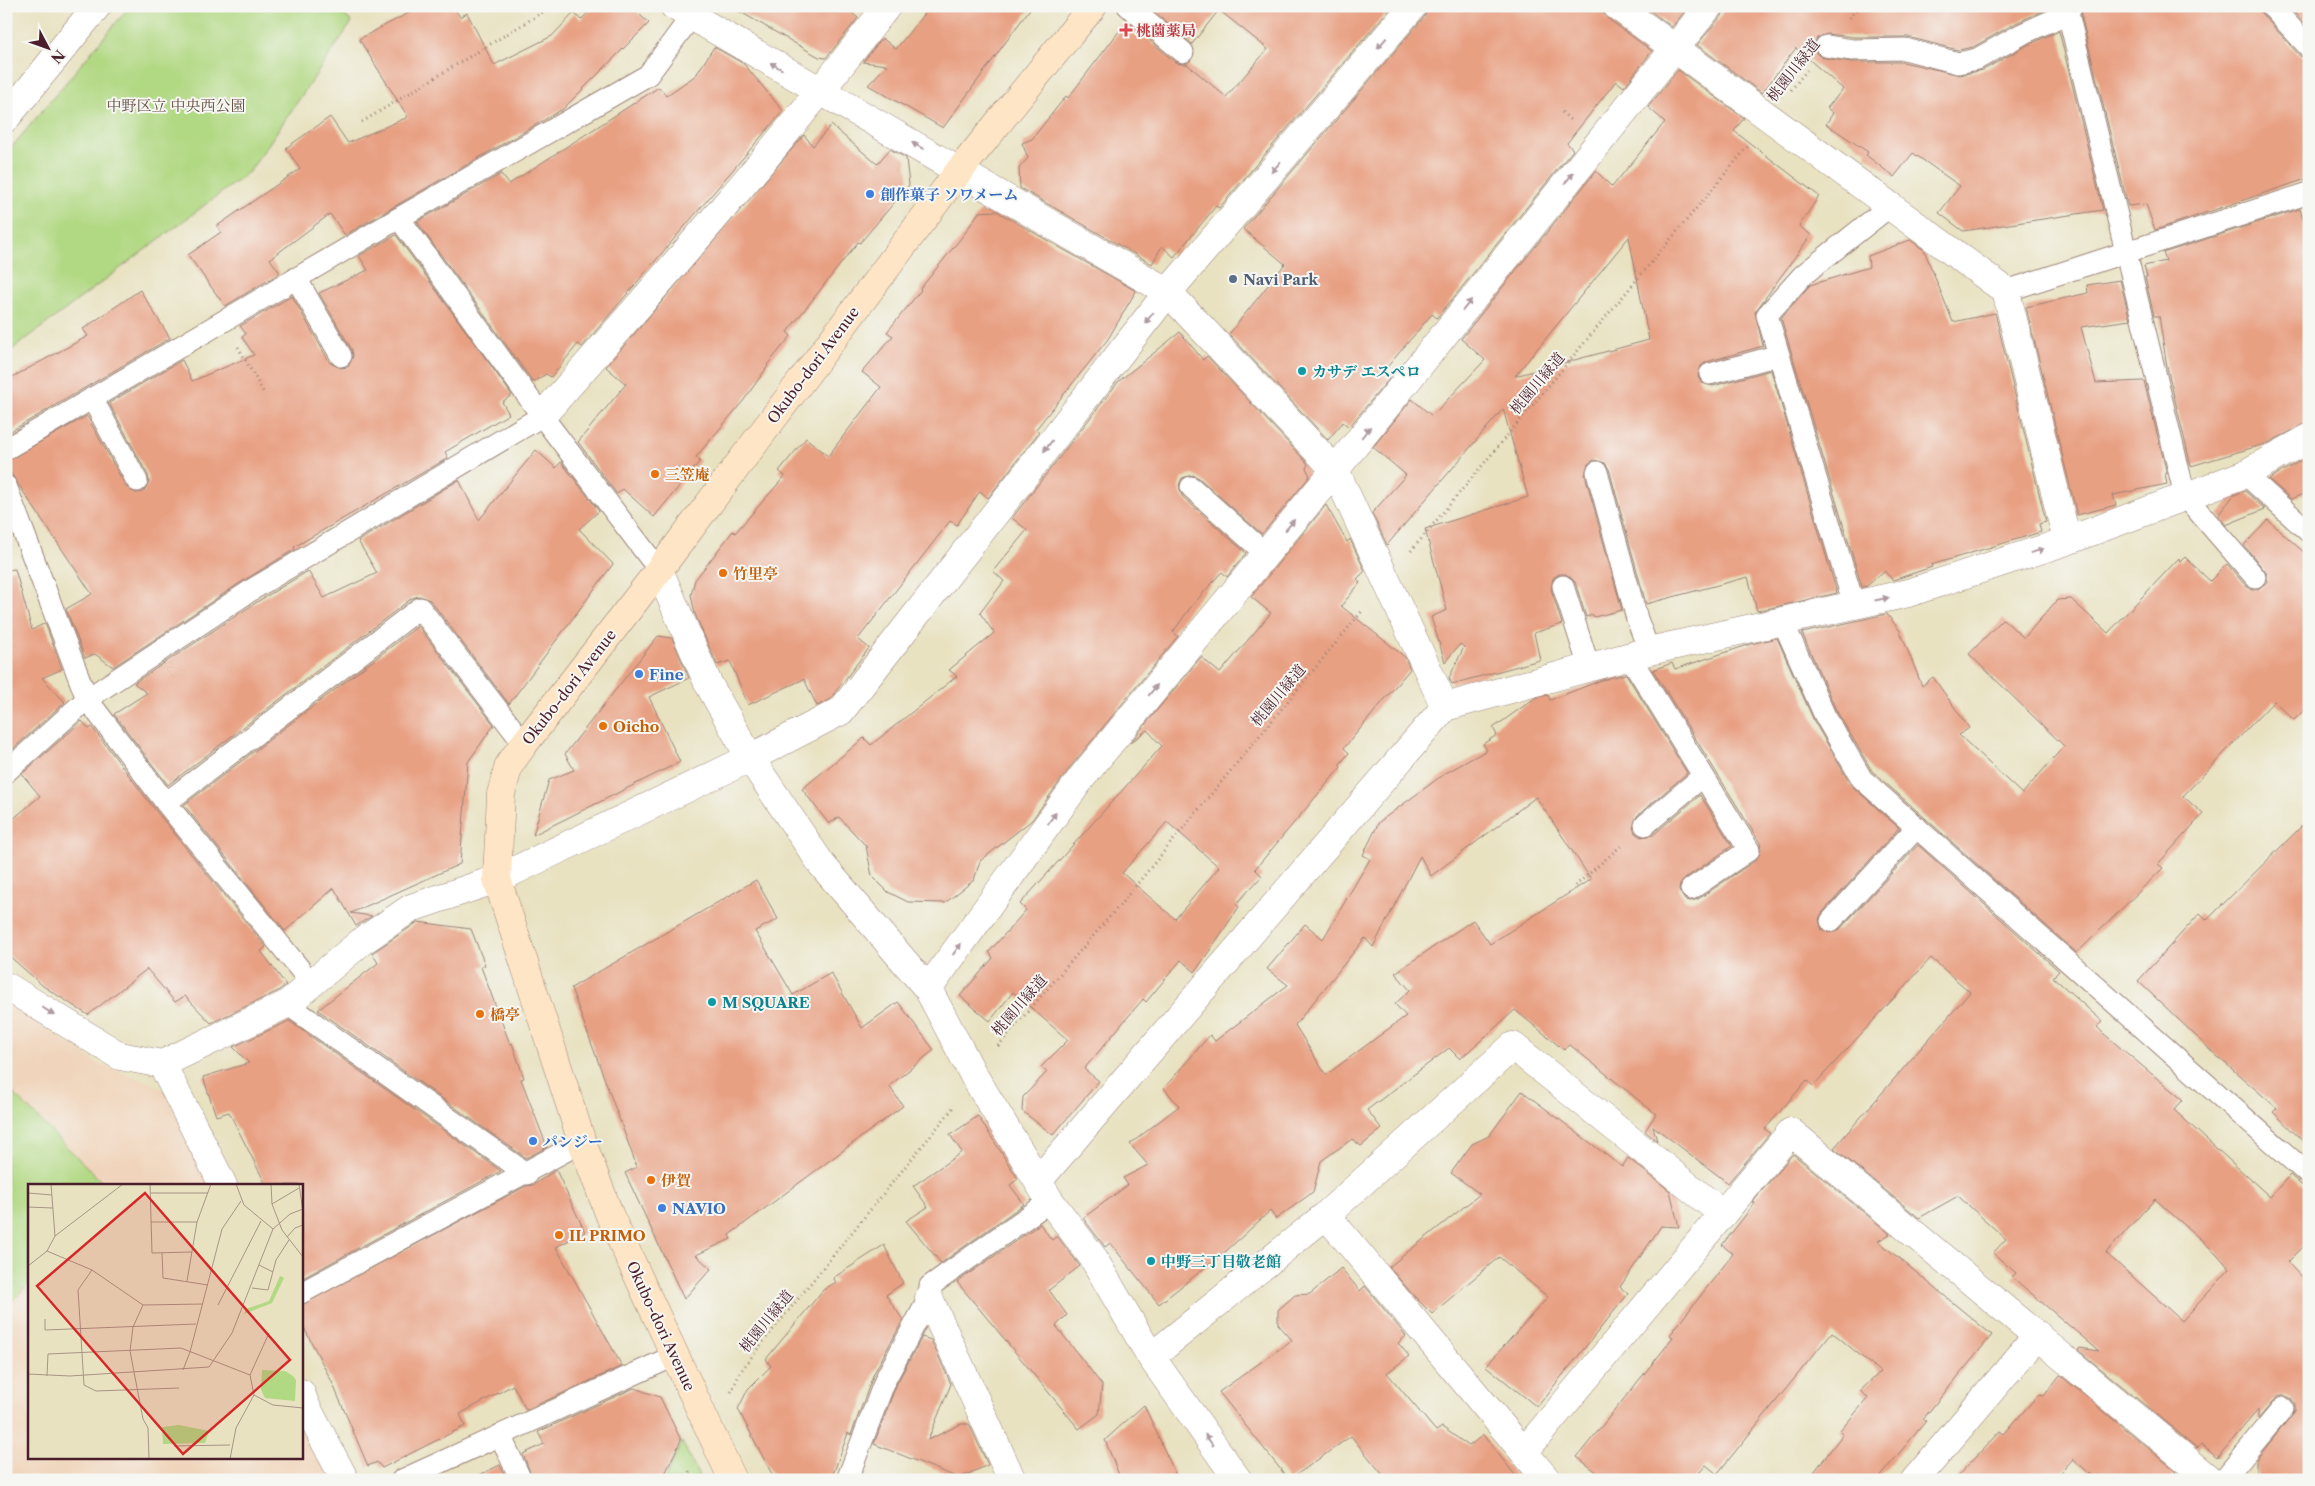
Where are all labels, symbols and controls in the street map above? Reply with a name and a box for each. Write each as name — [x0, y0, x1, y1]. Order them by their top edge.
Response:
place label: 桃薗薬局 — [1136, 21, 1196, 40]
north arrow — [22, 22, 72, 72]
marker: 桃薗薬局 — [1120, 24, 1132, 36]
street label: 桃園川緑道 — [1762, 35, 1824, 105]
one-way arrow — [1376, 37, 1387, 50]
text: N — [47, 46, 69, 67]
one-way arrow — [770, 62, 783, 71]
park label: 中野区立 中央西公園 — [107, 96, 246, 115]
one-way arrow — [911, 142, 924, 151]
one-way arrow — [1270, 160, 1282, 172]
one-way arrow — [1564, 172, 1575, 185]
place label: 創作菓子 ソワメーム — [880, 185, 1018, 204]
marker: 創作菓子 ソワメーム — [864, 188, 876, 200]
place label: Navi Park — [1243, 270, 1319, 289]
marker: Navi Park — [1227, 273, 1239, 285]
one-way arrow — [1462, 299, 1473, 312]
street label: Okubo-dori Avenue — [763, 303, 863, 427]
one-way arrow — [1143, 311, 1154, 324]
street label: 桃園川緑道 — [1506, 348, 1568, 418]
place label: カサデ エスペロ — [1312, 362, 1421, 381]
marker: カサデ エスペロ — [1296, 365, 1308, 377]
one-way arrow — [1360, 426, 1371, 439]
one-way arrow — [1043, 439, 1054, 452]
place label: 三笠庵 — [665, 465, 710, 484]
marker: 三笠庵 — [649, 468, 661, 480]
one-way arrow — [1284, 519, 1296, 531]
one-way arrow — [2029, 547, 2044, 554]
place label: 竹里亭 — [733, 564, 778, 583]
marker: 竹里亭 — [717, 567, 729, 579]
one-way arrow — [1874, 595, 1889, 603]
street label: Okubo-dori Avenue — [518, 625, 620, 749]
street label: 桃園川緑道 — [1247, 660, 1309, 730]
place label: Fine — [649, 665, 684, 684]
marker: Fine — [633, 668, 645, 680]
one-way arrow — [1148, 684, 1159, 697]
place label: Oicho — [613, 717, 659, 736]
marker: Oicho — [597, 720, 609, 732]
one-way arrow — [1047, 811, 1057, 825]
one-way arrow — [952, 942, 962, 956]
street label: 桃園川緑道 — [987, 970, 1051, 1040]
place label: M SQUARE — [722, 993, 810, 1012]
marker: M SQUARE — [706, 996, 718, 1008]
place label: 橋亭 — [490, 1005, 520, 1024]
one-way arrow — [41, 1007, 54, 1016]
marker: 橋亭 — [474, 1008, 486, 1020]
place label: パンジー — [543, 1132, 603, 1151]
marker: パンジー — [527, 1135, 539, 1147]
place label: 伊賀 — [661, 1171, 691, 1190]
marker: 伊賀 — [645, 1174, 657, 1186]
inset map — [28, 1184, 302, 1458]
place label: NAVIO — [672, 1199, 726, 1218]
marker: NAVIO — [656, 1202, 668, 1214]
place label: IL PRIMO — [569, 1226, 646, 1245]
marker: IL PRIMO — [553, 1229, 565, 1241]
place label: 中野三丁目敬老館 — [1161, 1252, 1281, 1271]
marker: 中野三丁目敬老館 — [1145, 1255, 1157, 1267]
street label: Okubo-dori Avenue — [623, 1258, 699, 1394]
street label: 桃園川緑道 — [735, 1286, 797, 1356]
one-way arrow — [1204, 1433, 1214, 1447]

